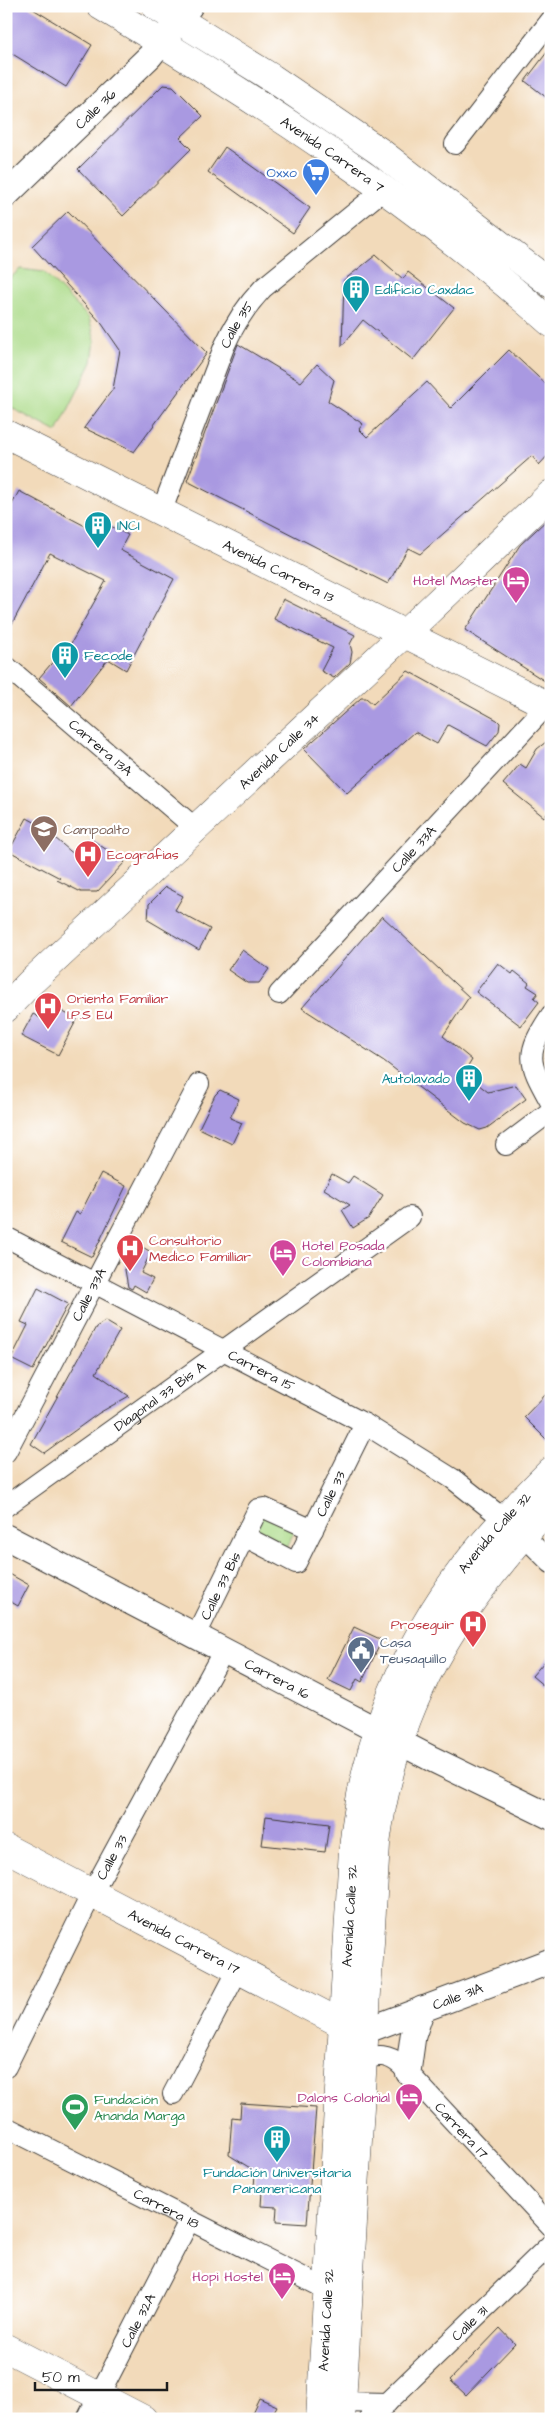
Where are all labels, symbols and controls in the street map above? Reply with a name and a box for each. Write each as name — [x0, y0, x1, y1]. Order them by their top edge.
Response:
street label: Calle 36 — [71, 85, 121, 134]
street label: Avenida Carrera 7 — [276, 112, 388, 198]
supermarket icon: Oxxo — [301, 157, 331, 196]
place label: Oxxo — [267, 163, 297, 183]
building icon: Edificio Caxdac — [341, 274, 371, 313]
place label: Edificio Caxdac — [375, 280, 474, 300]
street label: Calle 35 — [216, 297, 259, 352]
building icon: INCI — [83, 510, 113, 549]
place label: INCI — [117, 516, 140, 536]
street label: Avenida Carrera 13 — [219, 535, 337, 608]
hotel icon: Hotel Master — [501, 565, 531, 604]
place label: Hotel Master — [413, 571, 497, 591]
building icon: Fecode — [50, 640, 80, 679]
place label: Fecode — [84, 646, 133, 666]
street label: Avenida Calle 34 — [235, 708, 325, 794]
street label: Carrera 13A — [64, 715, 137, 781]
school or university icon: Campoalto — [29, 814, 59, 853]
place label: Campoalto — [63, 820, 130, 840]
street label: Calle 33A — [387, 821, 441, 878]
hospital icon: Ecografias — [73, 839, 103, 878]
place label: Ecografias — [107, 845, 179, 865]
place label: Orienta Familiar I.P.S EU — [67, 989, 168, 1025]
hospital icon: Orienta Familiar I.P.S EU — [33, 991, 63, 1030]
building icon: Autolavado — [454, 1063, 484, 1102]
place label: Autolavado — [382, 1069, 450, 1089]
place label: Consultorio Medico Familliar — [149, 1231, 251, 1267]
hospital icon: Consultorio Medico Familliar — [115, 1233, 145, 1272]
place label: Hotel Posada Colombiana — [302, 1236, 385, 1272]
hotel icon: Hotel Posada Colombiana — [268, 1238, 298, 1277]
street label: Calle 33A — [67, 1265, 112, 1325]
street label: Carrera 15 — [224, 1345, 298, 1397]
street label: Diagonal 33 Bis A — [110, 1357, 210, 1437]
street label: Calle 33 — [311, 1468, 351, 1520]
street label: Avenida Calle 32 — [454, 1488, 536, 1578]
street label: Calle 33 Bis — [196, 1549, 246, 1624]
hospital icon: Proseguir — [458, 1609, 488, 1648]
place label: Proseguir — [391, 1615, 454, 1635]
place label: Casa Teusaquillo — [380, 1633, 446, 1669]
public building icon: Casa Teusaquillo — [346, 1635, 376, 1674]
street label: Carrera 16 — [241, 1654, 313, 1705]
street label: Calle 33 — [92, 1831, 133, 1884]
street label: Avenida Calle 32 — [337, 1864, 363, 1968]
street label: Avenida Carrera 17 — [124, 1905, 243, 1980]
street label: Calle 31A — [430, 1978, 486, 2016]
hotel icon: Dalons Colonial — [394, 2082, 424, 2121]
place label: Dalons Colonial — [298, 2088, 390, 2108]
place label: Fundación Ananda Marga — [94, 2090, 185, 2126]
sports icon: Fundación Ananda Marga — [60, 2092, 90, 2131]
street label: Carrera 17 — [429, 2098, 493, 2164]
building icon: Fundación Universitaria Panamericana — [262, 2124, 292, 2163]
place label: Fundación Universitaria Panamericana — [203, 2163, 351, 2199]
street label: Carrera 18 — [130, 2184, 203, 2234]
hotel icon: Hopi Hostel — [267, 2261, 297, 2300]
place label: Hopi Hostel — [192, 2267, 263, 2287]
street label: Avenida Calle 32 — [314, 2268, 340, 2372]
street label: Calle 32A — [116, 2290, 161, 2351]
street label: Calle 31 — [447, 2301, 493, 2346]
scale bar — [35, 2360, 168, 2392]
text: 50 m — [42, 2367, 80, 2388]

